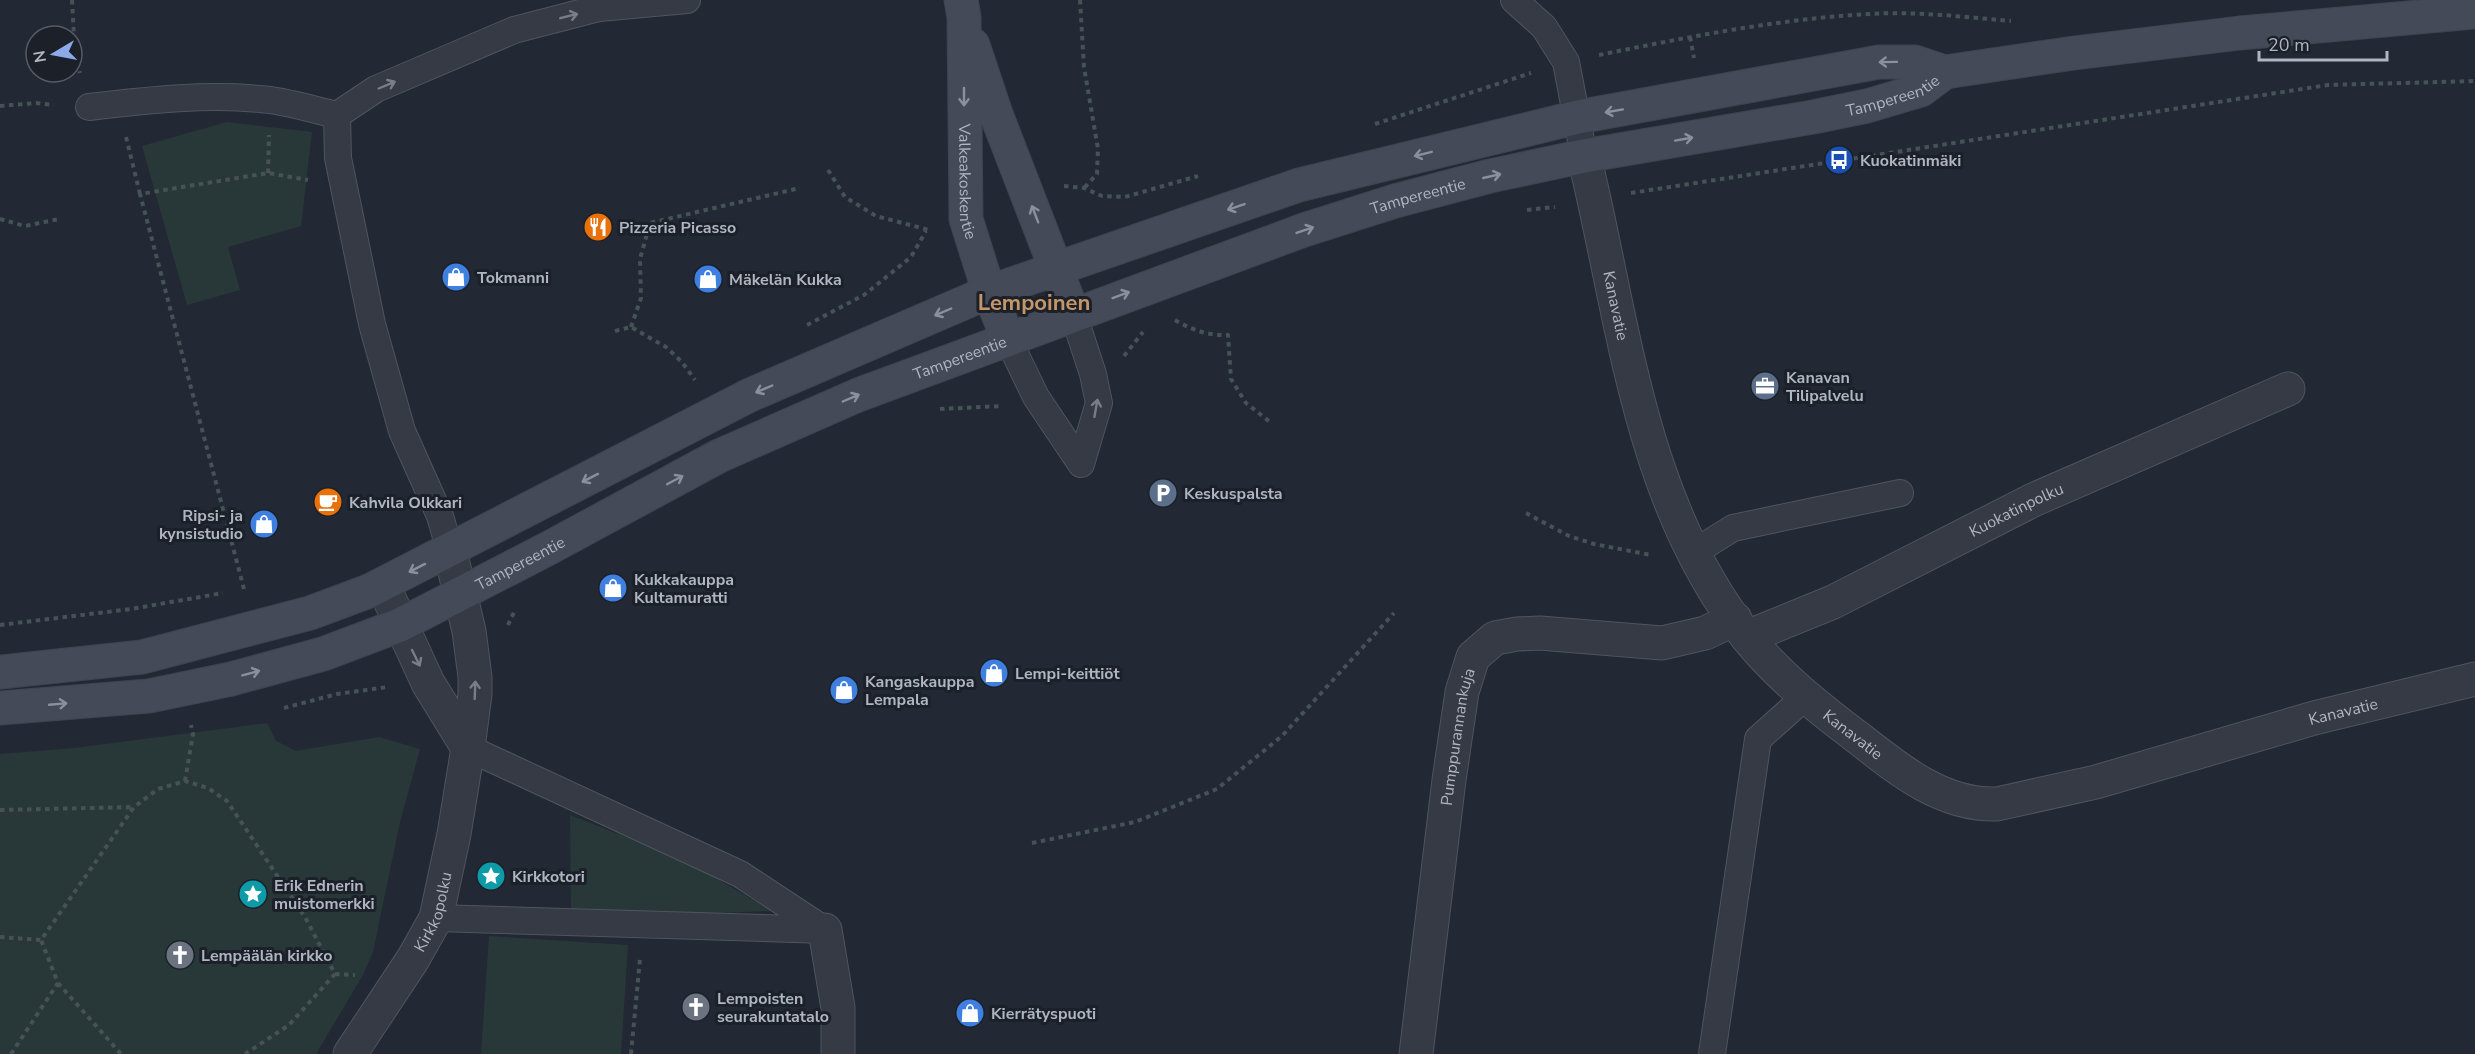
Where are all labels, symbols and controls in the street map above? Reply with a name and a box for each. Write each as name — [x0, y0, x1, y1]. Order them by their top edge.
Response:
one-way arrow — [559, 9, 578, 21]
north arrow — [24, 24, 84, 84]
scale bar — [2259, 24, 2386, 62]
text: 20 m — [2268, 33, 2310, 57]
text: N — [28, 49, 52, 64]
one-way arrow — [1879, 57, 1899, 68]
street label: Tampereentie — [1844, 70, 1944, 122]
one-way arrow — [377, 79, 396, 90]
one-way arrow — [958, 86, 970, 106]
one-way arrow — [1604, 106, 1624, 117]
street label: Valkeakoskentie — [953, 123, 982, 242]
one-way arrow — [1673, 133, 1693, 144]
bus stop icon: Kuokatinmäki — [1823, 144, 1855, 176]
one-way arrow — [1414, 148, 1433, 160]
place label: Kuokatinmäki — [1860, 150, 1961, 172]
one-way arrow — [1482, 170, 1502, 181]
street label: Tampereentie — [1367, 173, 1468, 220]
one-way arrow — [1227, 202, 1246, 213]
one-way arrow — [1029, 205, 1040, 224]
restaurant icon: Pizzeria Picasso — [582, 211, 614, 243]
place label: Pizzeria Picasso — [619, 217, 736, 239]
one-way arrow — [1295, 223, 1314, 234]
shop icon: Tokmanni — [440, 261, 472, 293]
shop icon: Mäkelän Kukka — [692, 263, 724, 295]
place label: Tokmanni — [477, 267, 549, 289]
place label: Mäkelän Kukka — [729, 269, 842, 291]
street label: Kanavatie — [1597, 269, 1633, 343]
district label: Lempoinen — [978, 288, 1090, 318]
one-way arrow — [1112, 289, 1130, 300]
one-way arrow — [934, 307, 952, 318]
street label: Tampereentie — [910, 331, 1010, 386]
place label: Kanavan Tilipalvelu — [1786, 367, 1864, 407]
office icon: Kanavan Tilipalvelu — [1749, 370, 1781, 402]
one-way arrow — [755, 384, 773, 395]
one-way arrow — [842, 391, 860, 403]
one-way arrow — [1091, 399, 1102, 419]
one-way arrow — [582, 472, 599, 484]
one-way arrow — [665, 474, 683, 485]
parking icon: Keskuspalsta — [1147, 477, 1179, 509]
street label: Kuokatinpolku — [1966, 478, 2067, 543]
place label: Keskuspalsta — [1184, 483, 1283, 505]
cafe icon: Kahvila Olkkari — [312, 486, 344, 518]
place label: Kahvila Olkkari — [349, 492, 462, 514]
place label: Ripsi- ja kynsistudio — [159, 505, 243, 545]
shop icon: Ripsi- ja kynsistudio — [248, 508, 280, 540]
street label: Tampereentie — [472, 531, 569, 596]
one-way arrow — [409, 562, 426, 574]
place label: Kukkakauppa Kultamuratti — [634, 569, 734, 609]
shop icon: Kukkakauppa Kultamuratti — [597, 572, 629, 604]
one-way arrow — [410, 648, 422, 666]
shop icon: Lempi-keittiöt — [978, 657, 1010, 689]
place label: Lempi-keittiöt — [1015, 663, 1120, 685]
street label: Pumppurannankuja — [1436, 665, 1481, 807]
one-way arrow — [241, 667, 260, 679]
place label: Kangaskauppa Lempala — [865, 671, 974, 711]
shop icon: Kangaskauppa Lempala — [828, 674, 860, 706]
one-way arrow — [469, 680, 481, 700]
street label: Kanavatie — [2306, 693, 2380, 731]
one-way arrow — [48, 698, 68, 709]
street label: Kanavatie — [1818, 705, 1887, 765]
place icon: Kirkkotori — [475, 860, 507, 892]
place label: Kirkkotori — [512, 866, 585, 888]
street label: Kirkkopolku — [409, 870, 458, 956]
place label: Erik Ednerin muistomerkki — [274, 875, 375, 915]
place icon: Erik Ednerin muistomerkki — [237, 878, 269, 910]
church icon: Lempäälän kirkko — [164, 939, 196, 971]
place label: Lempäälän kirkko — [201, 945, 332, 967]
place label: Lempoisten seurakuntatalo — [717, 988, 829, 1028]
church icon: Lempoisten seurakuntatalo — [680, 991, 712, 1023]
shop icon: Kierrätyspuoti — [954, 997, 986, 1029]
place label: Kierrätyspuoti — [991, 1003, 1096, 1025]

